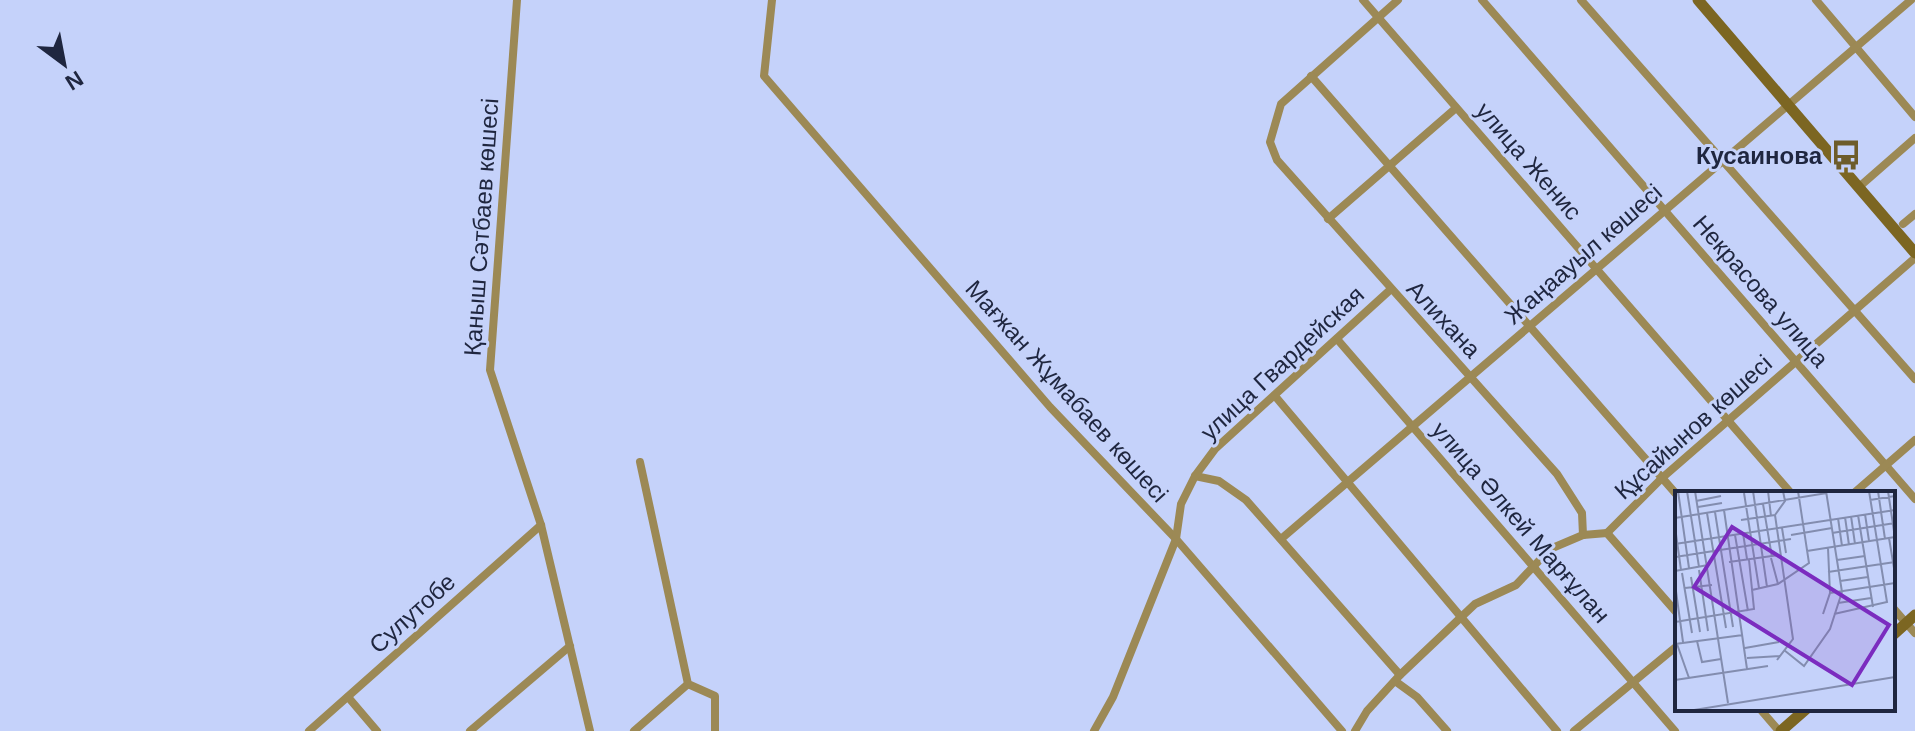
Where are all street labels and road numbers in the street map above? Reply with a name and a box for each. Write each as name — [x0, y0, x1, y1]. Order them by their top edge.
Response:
street label: Қаныш Сәтбаев көшесі — [459, 97, 503, 357]
street label: улица Женис — [1471, 97, 1587, 225]
street label: Жаңаауыл көшесі — [1499, 178, 1667, 330]
street label: Некрасова улица — [1688, 210, 1835, 373]
street label: Мағжан Жұмабаев көшесі — [960, 275, 1174, 507]
street label: Алихана — [1402, 275, 1487, 363]
street label: улица Гвардейская — [1195, 280, 1369, 446]
street label: Құсайынов көшесі — [1609, 349, 1777, 505]
street label: улица Әлкей Марғұлан — [1426, 416, 1616, 628]
street label: Сулутобе — [364, 568, 460, 658]

